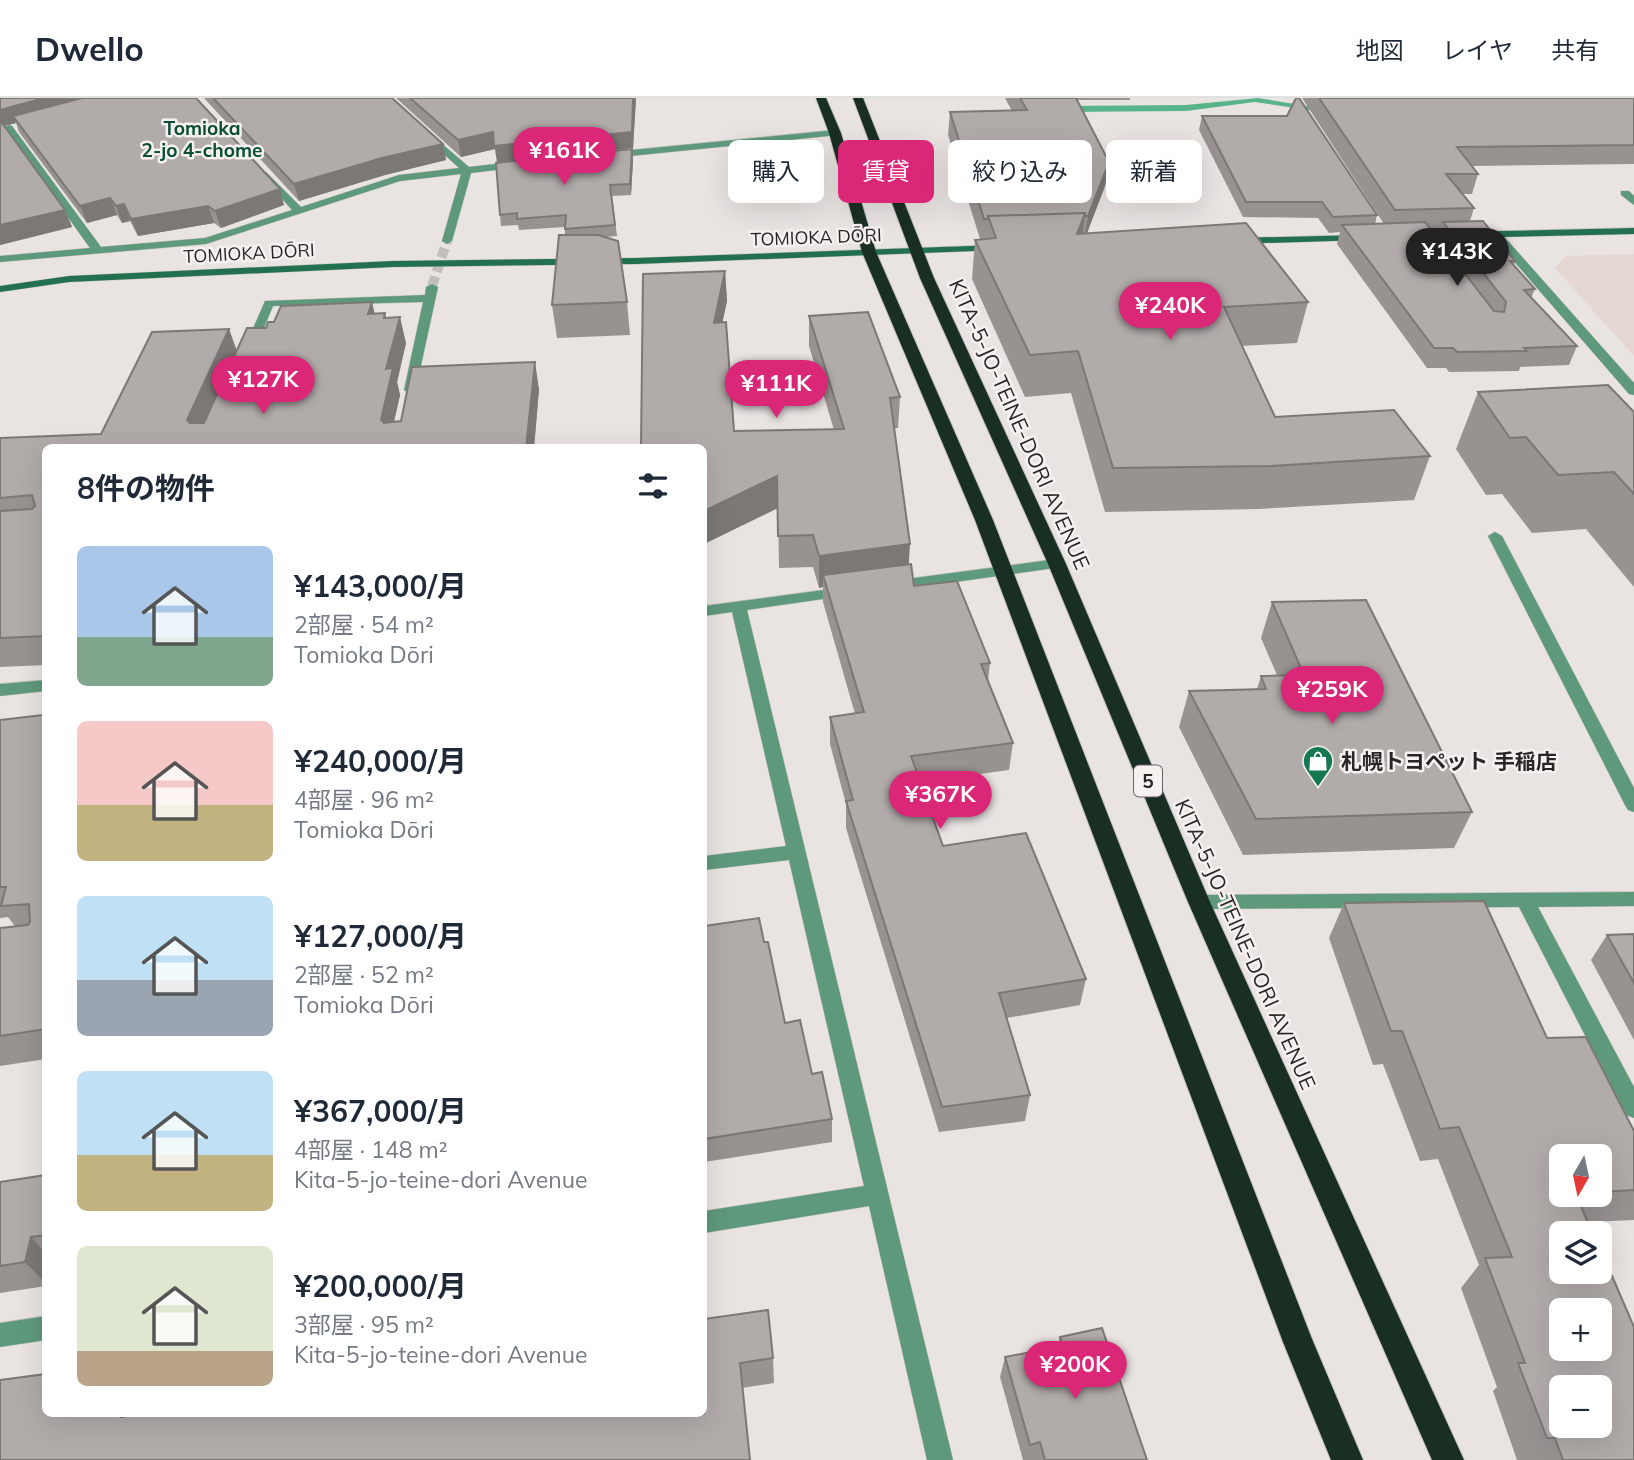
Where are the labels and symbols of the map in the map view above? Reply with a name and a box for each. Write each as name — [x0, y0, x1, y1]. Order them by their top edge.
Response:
district label: Tomioka 2-jo 4-chome — [142, 116, 262, 162]
pin: ¥161K — [515, 127, 613, 187]
street label: TOMIOKA DŌRI — [750, 223, 882, 251]
pin: ¥143K — [1408, 228, 1506, 288]
street label: TOMIOKA DŌRI — [183, 238, 315, 268]
street label: KITA-5-JO-TEINE-DORI AVENUE — [944, 275, 1096, 573]
pin: ¥240K — [1121, 282, 1219, 342]
pin: ¥127K — [214, 356, 312, 416]
pin: ¥111K — [727, 360, 825, 420]
pin: ¥259K — [1283, 666, 1381, 726]
shop icon: 札幌トヨペット 手稲店 — [1301, 744, 1335, 788]
place label: 札幌トヨペット 手稲店 — [1341, 748, 1557, 774]
road number: 5 — [1134, 766, 1162, 796]
pin: ¥367K — [891, 772, 989, 831]
street label: KITA-5-JO-TEINE-DORI AVENUE — [1170, 795, 1322, 1093]
north arrow — [1549, 1144, 1612, 1208]
pin: ¥200K — [1026, 1342, 1124, 1401]

